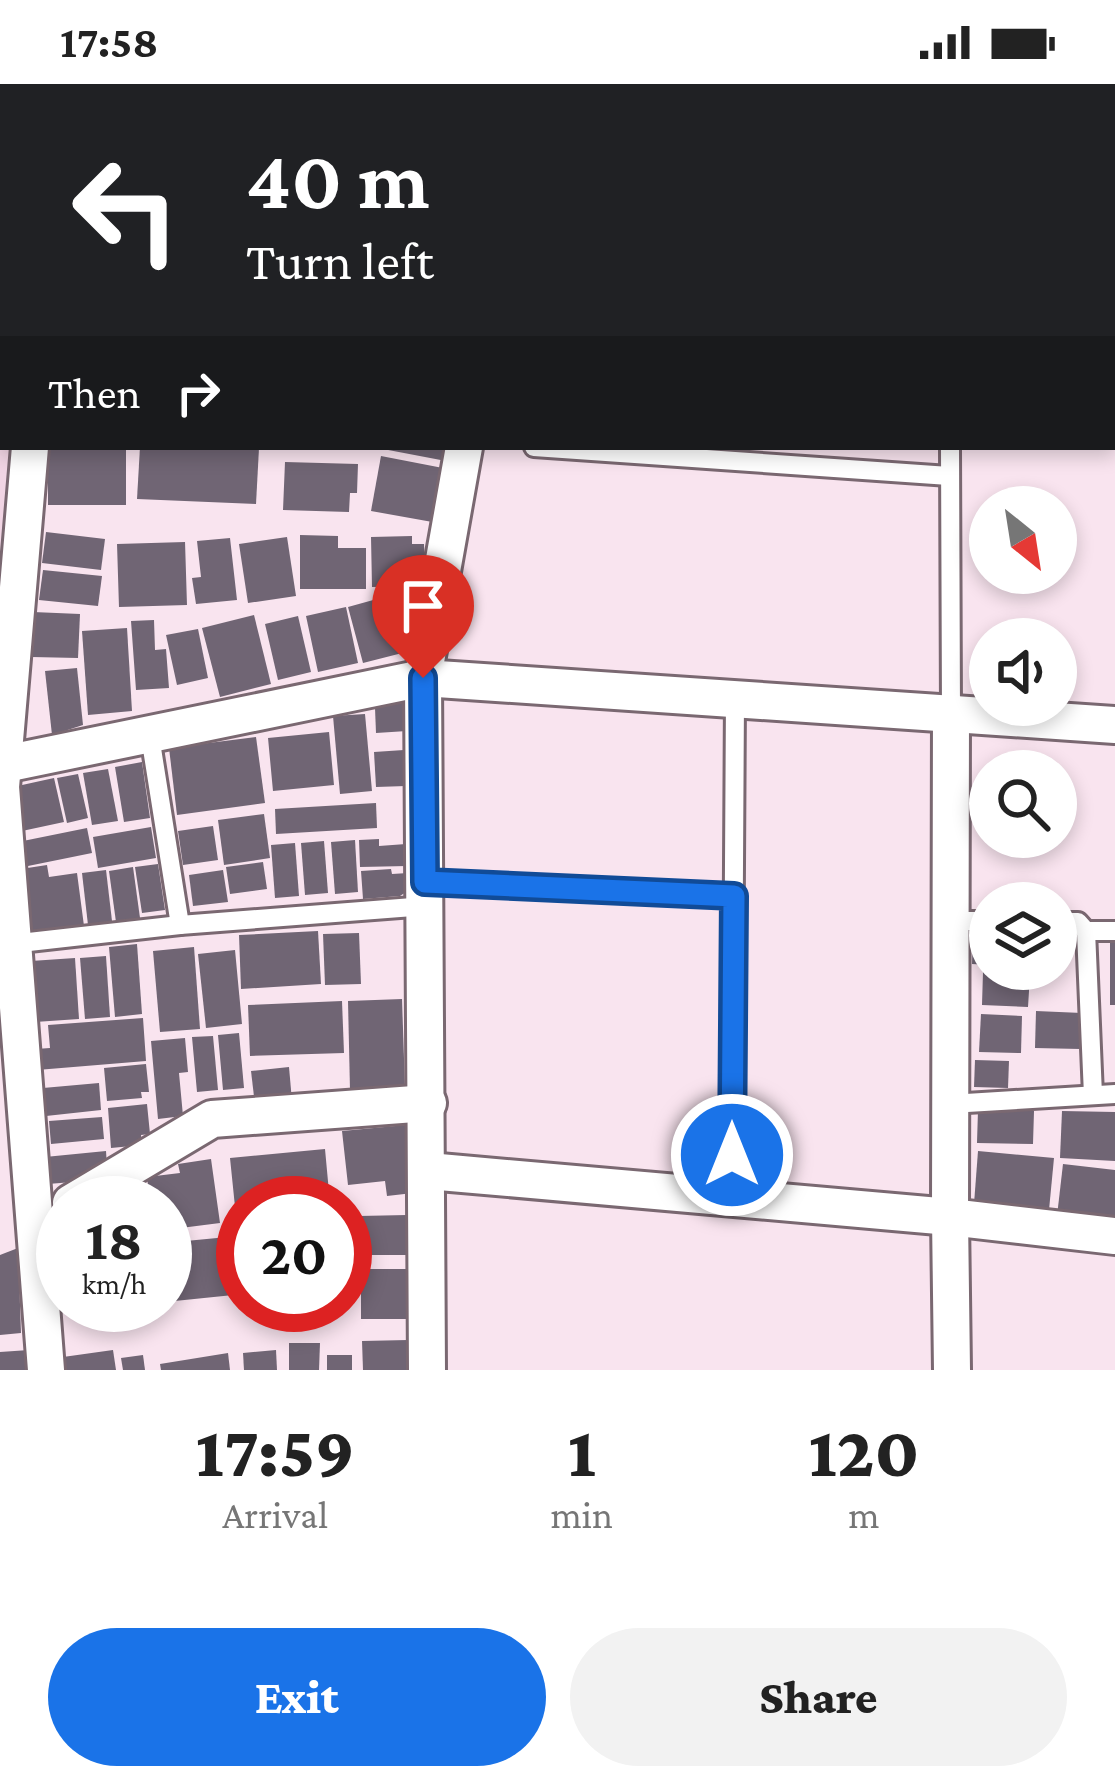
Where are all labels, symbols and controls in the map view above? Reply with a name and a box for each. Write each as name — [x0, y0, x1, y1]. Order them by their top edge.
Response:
text: 17:58 — [60, 17, 159, 67]
icon: left — [48, 132, 204, 288]
text: 40 m — [246, 133, 430, 226]
text: Turn left — [246, 231, 434, 291]
icon: right — [165, 360, 231, 426]
text: Then — [48, 368, 141, 418]
north arrow — [969, 486, 1077, 594]
map controls — [969, 486, 1077, 990]
pin — [372, 555, 474, 678]
icon: arrive — [390, 573, 456, 639]
button: sound — [969, 618, 1077, 726]
button: search — [969, 750, 1077, 858]
button: layers — [969, 882, 1077, 990]
position arrow — [669, 1092, 795, 1218]
speed limit sign: 20 — [216, 1176, 372, 1332]
text: 18 — [85, 1205, 143, 1272]
text: km/h — [82, 1267, 146, 1300]
text: 17:59 — [196, 1411, 355, 1491]
text: 1 — [568, 1411, 596, 1491]
text: 120 — [809, 1411, 919, 1491]
text: Arrival — [222, 1493, 328, 1536]
text: min — [550, 1493, 613, 1536]
text: m — [848, 1493, 880, 1536]
button: Exit — [48, 1628, 546, 1766]
button: Share — [570, 1628, 1067, 1766]

